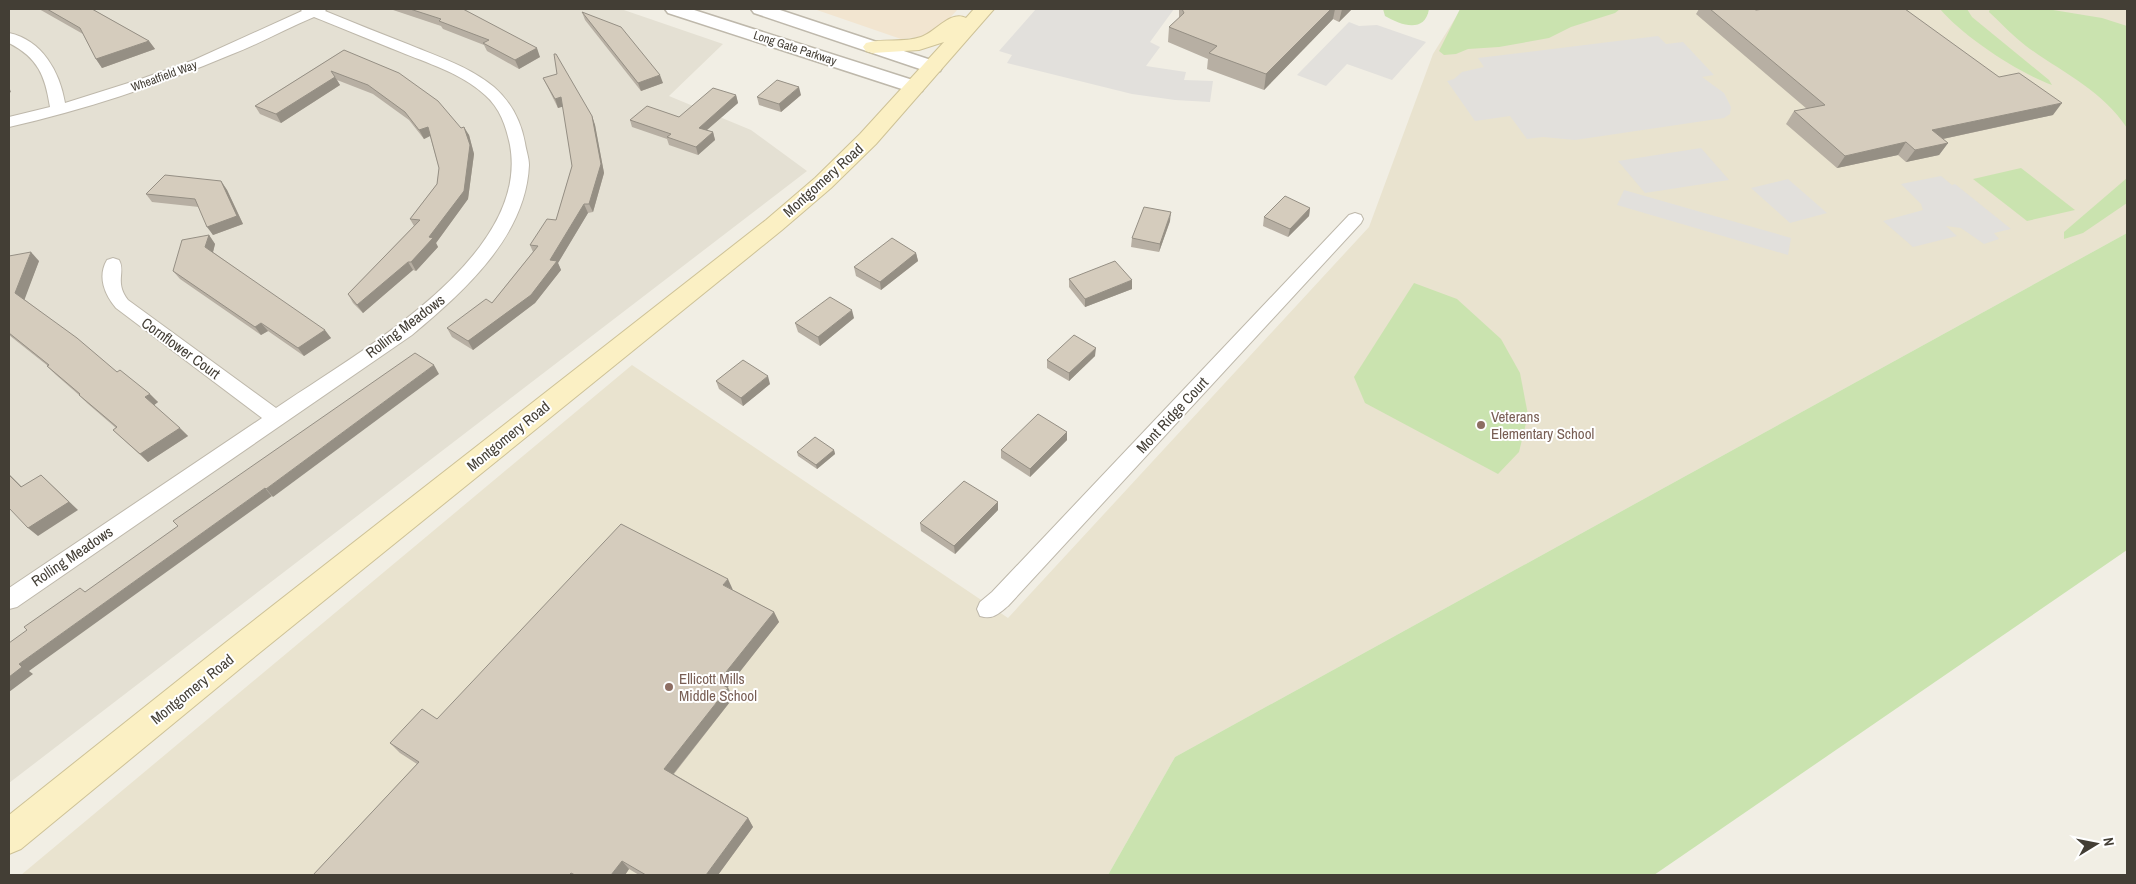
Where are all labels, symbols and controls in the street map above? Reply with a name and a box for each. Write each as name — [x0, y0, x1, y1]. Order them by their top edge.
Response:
street label: Long Gate Parkway — [751, 27, 839, 69]
street label: Wheatfield Way — [129, 57, 199, 95]
street label: Montgomery Road — [778, 138, 868, 222]
street label: Rolling Meadows — [361, 289, 449, 363]
street label: Cornflower Court — [137, 312, 225, 384]
street label: Mont Ridge Court — [1131, 372, 1213, 458]
street label: Montgomery Road — [462, 396, 554, 476]
place label: Veterans Elementary School — [1491, 406, 1594, 444]
marker: Veterans Elementary School — [1475, 419, 1487, 431]
street label: Rolling Meadows — [27, 521, 117, 591]
street label: Montgomery Road — [146, 649, 238, 729]
place label: Ellicott Mills Middle School — [679, 668, 757, 706]
marker: Ellicott Mills Middle School — [663, 681, 675, 693]
north arrow — [2071, 819, 2121, 869]
text: N — [2099, 836, 2118, 847]

